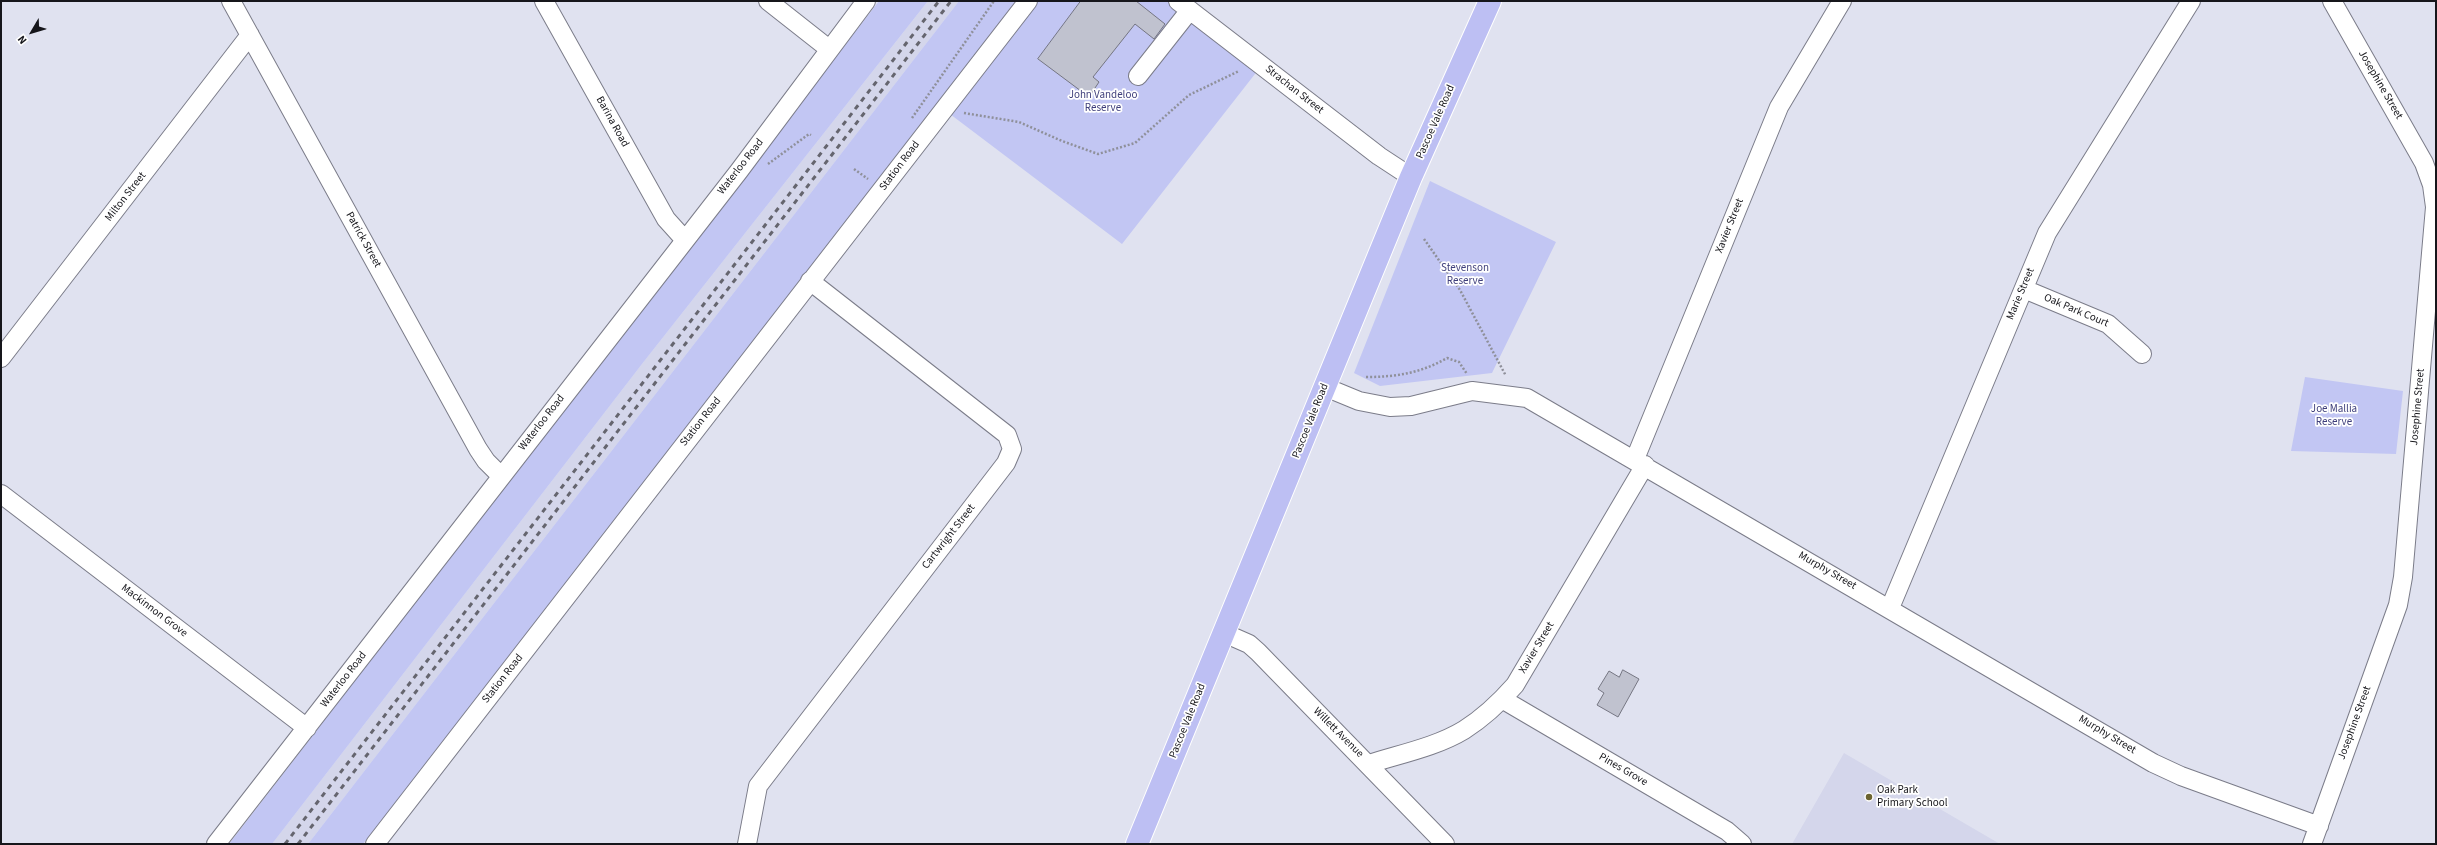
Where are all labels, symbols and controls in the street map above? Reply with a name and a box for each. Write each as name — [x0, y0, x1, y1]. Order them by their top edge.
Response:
north arrow — [12, 12, 52, 52]
text: N — [14, 32, 30, 47]
street label: Josephine Street — [2355, 48, 2405, 122]
street label: Strachan Street — [1262, 63, 1326, 117]
street label: Pascoe Vale Road — [1414, 83, 1458, 161]
park label: John Vandeloo Reserve — [1069, 89, 1137, 115]
street label: Barina Road — [593, 94, 631, 150]
street label: Waterloo Road — [715, 136, 767, 198]
street label: Station Road — [877, 139, 923, 193]
street label: Milton Street — [103, 170, 149, 224]
street label: Xavier Street — [1713, 197, 1747, 255]
street label: Patrick Street — [342, 210, 384, 270]
park label: Stevenson Reserve — [1441, 262, 1489, 288]
street label: Marie Street — [2004, 266, 2038, 322]
street label: Oak Park Court — [2042, 291, 2110, 331]
street label: Josephine Street — [2408, 368, 2428, 446]
street label: Pascoe Vale Road — [1290, 382, 1332, 460]
street label: Waterloo Road — [516, 392, 568, 454]
street label: Station Road — [678, 395, 724, 449]
park label: Joe Mallia Reserve — [2311, 403, 2357, 429]
street label: Cartwright Street — [920, 502, 978, 572]
street label: Murphy Street — [1796, 549, 1858, 593]
street label: Mackinnon Grove — [118, 582, 190, 640]
street label: Xavier Street — [1516, 620, 1558, 676]
street label: Waterloo Road — [318, 649, 370, 711]
street label: Station Road — [480, 652, 526, 706]
street label: Pascoe Vale Road — [1167, 682, 1209, 760]
street label: Josephine Street — [2336, 684, 2374, 762]
street label: Willett Avenue — [1310, 705, 1366, 761]
street label: Murphy Street — [2076, 713, 2138, 757]
street label: Pines Grove — [1596, 751, 1650, 789]
place label: Oak Park Primary School — [1877, 784, 1947, 810]
marker: Oak Park Primary School — [1864, 792, 1874, 802]

